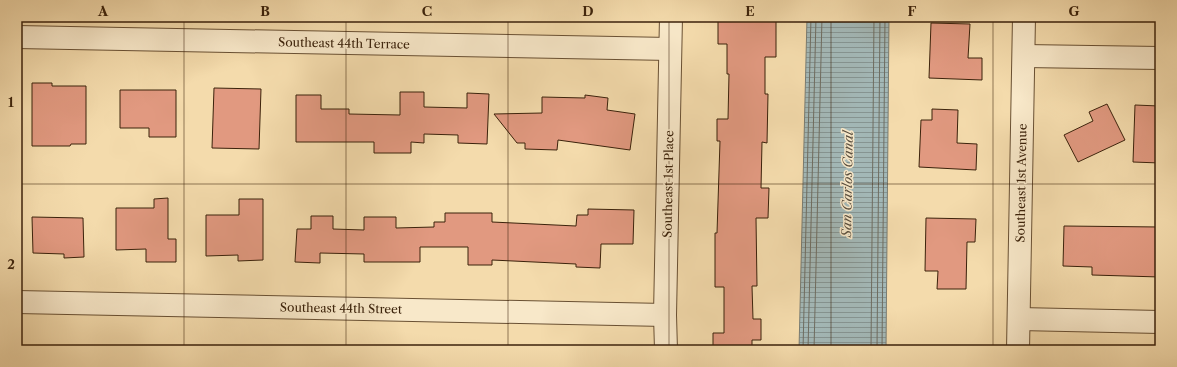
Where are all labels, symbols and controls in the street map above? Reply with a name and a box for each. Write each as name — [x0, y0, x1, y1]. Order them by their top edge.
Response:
text: A — [97, 3, 109, 19]
text: B — [260, 3, 270, 19]
text: C — [422, 3, 432, 19]
text: D — [582, 3, 594, 19]
text: E — [745, 3, 755, 19]
text: F — [908, 3, 917, 19]
text: G — [1068, 3, 1080, 19]
street label: Southeast 44th Terrace — [278, 34, 410, 52]
text: 1 — [8, 94, 14, 110]
street label: Southeast 1st Avenue — [1012, 123, 1030, 243]
water label: San Carlos Canal — [838, 129, 856, 238]
street label: Southeast 1st Place — [660, 130, 676, 238]
text: 2 — [7, 256, 15, 272]
street label: Southeast 44th Street — [280, 299, 403, 317]

